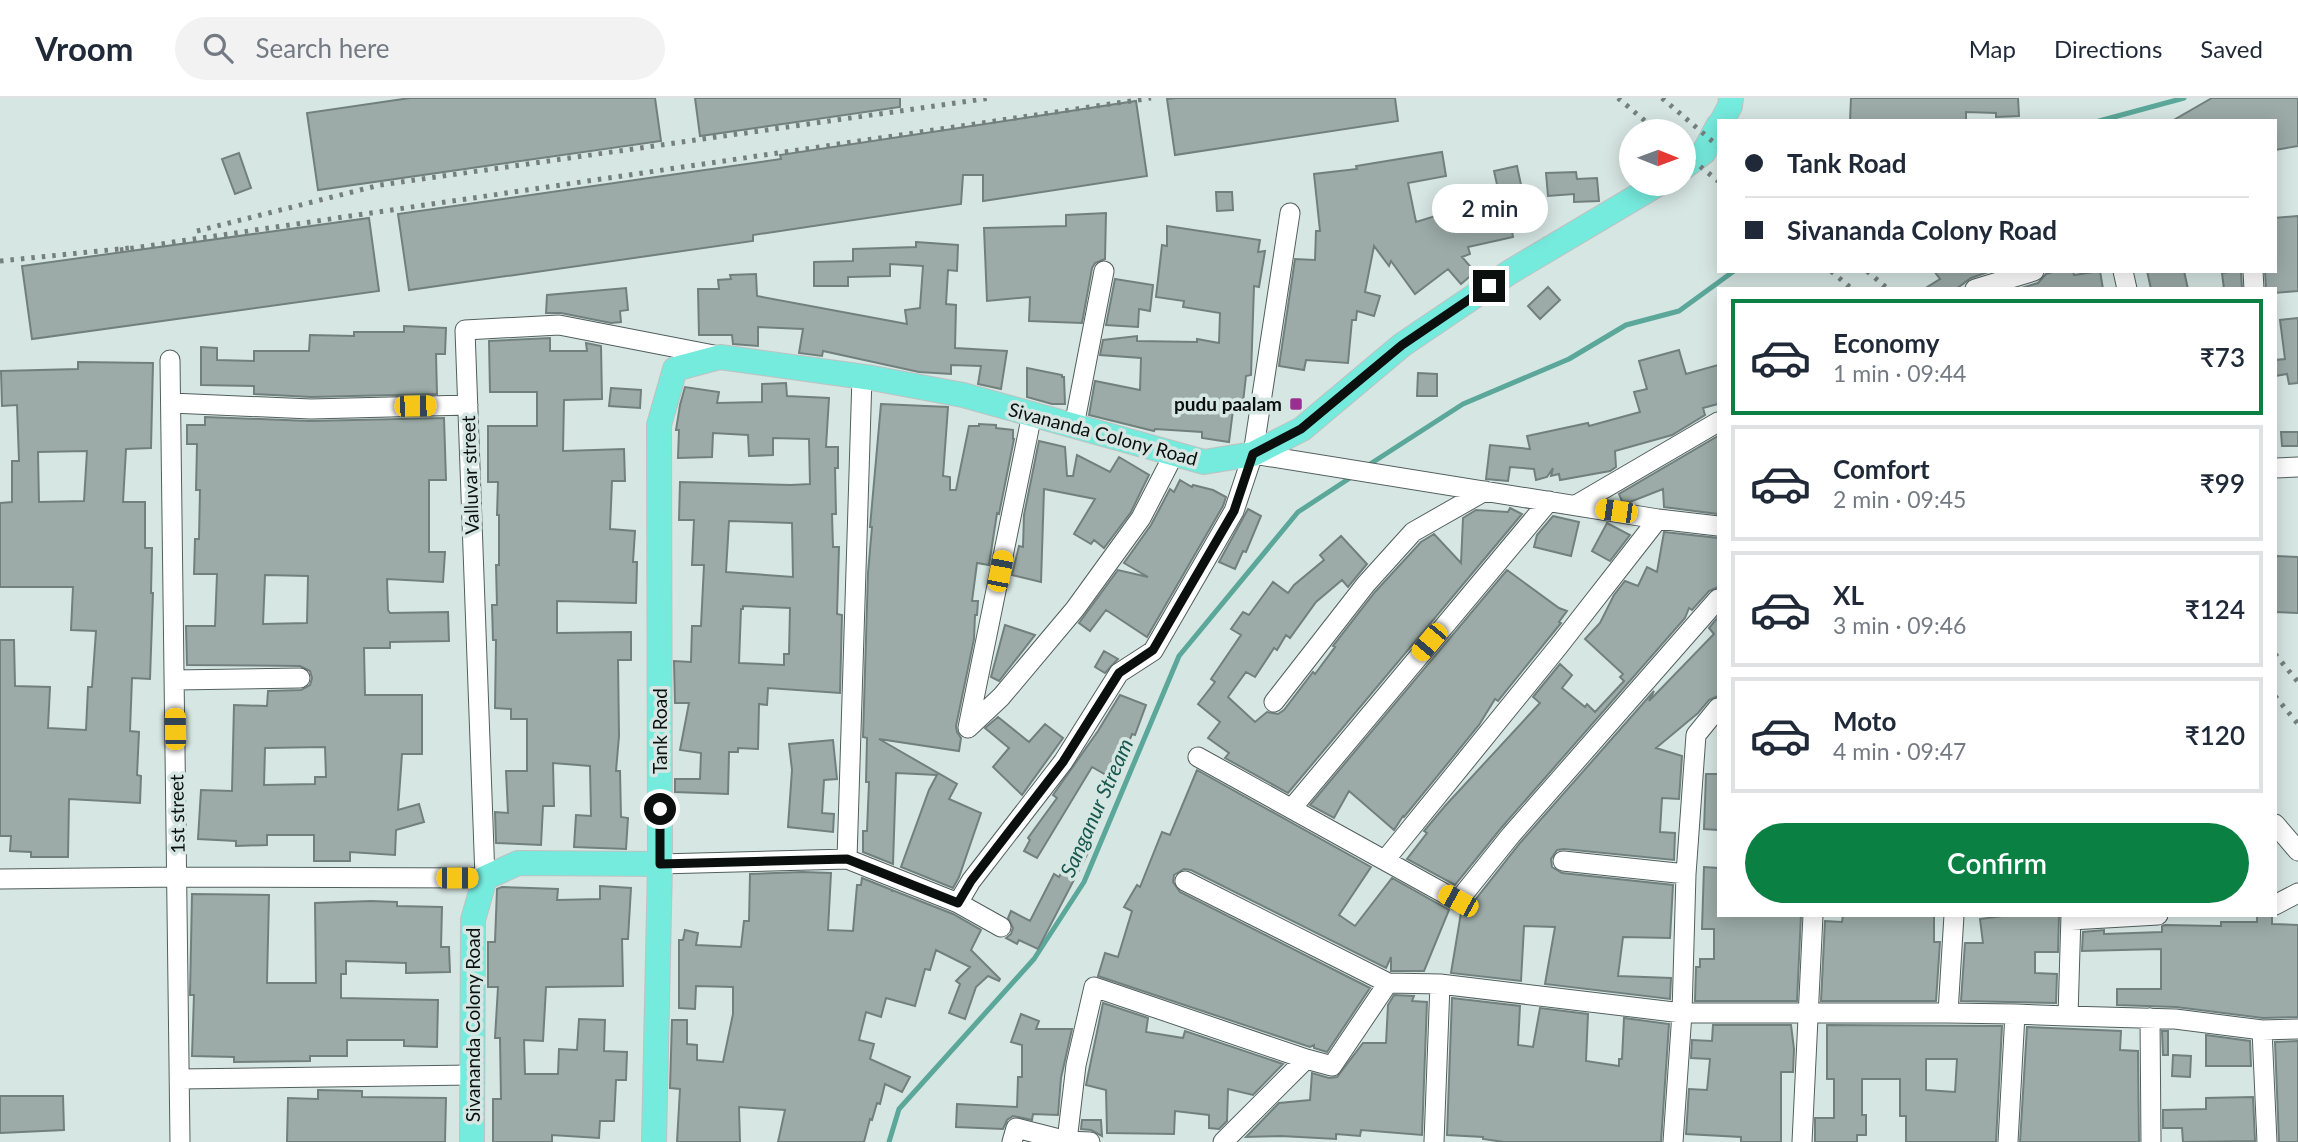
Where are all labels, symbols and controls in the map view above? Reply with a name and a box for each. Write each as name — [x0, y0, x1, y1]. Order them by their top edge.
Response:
search box — [175, 17, 665, 80]
text: Vroom — [35, 28, 133, 68]
icon: search — [199, 29, 237, 67]
text: Search here — [255, 32, 390, 64]
text: Map — [1969, 34, 2016, 63]
text: Directions — [2054, 34, 2162, 63]
text: Saved — [2200, 34, 2263, 63]
north arrow — [1619, 119, 1696, 196]
map controls — [1619, 119, 1696, 196]
text: Tank Road — [1787, 147, 1907, 179]
callout: 2 min — [1431, 184, 1547, 234]
text: 2 min — [1462, 194, 1518, 222]
text: Sivananda Colony Road — [1787, 214, 2057, 246]
route end — [1473, 270, 1505, 302]
icon: car — [1749, 326, 1812, 389]
text: Economy — [1833, 327, 1939, 359]
text: ₹73 — [2200, 341, 2245, 373]
text: 1 min · 09:44 — [1833, 359, 1966, 387]
place label: pudu paalam — [1174, 392, 1282, 415]
car — [394, 395, 437, 417]
marker: pudu paalam — [1288, 396, 1304, 412]
street label: Sivananda Colony Road — [1006, 397, 1200, 470]
street label: Valluvar street — [456, 415, 483, 535]
icon: car — [1749, 452, 1812, 515]
text: Comfort — [1833, 453, 1930, 485]
text: ₹99 — [2200, 467, 2245, 499]
text: 2 min · 09:45 — [1833, 485, 1966, 513]
car — [1594, 498, 1639, 524]
car — [986, 548, 1015, 594]
icon: car — [1749, 578, 1812, 641]
text: XL — [1833, 579, 1864, 611]
text: ₹124 — [2185, 593, 2245, 625]
text: 3 min · 09:46 — [1833, 611, 1966, 639]
car — [1408, 619, 1451, 665]
street label: Tank Road — [648, 688, 671, 774]
icon: car — [1749, 704, 1812, 767]
text: Moto — [1833, 705, 1896, 737]
car — [165, 708, 186, 750]
text: ₹120 — [2185, 719, 2245, 751]
water label: Sanganur Stream — [1054, 734, 1137, 880]
text: 4 min · 09:47 — [1833, 737, 1966, 765]
street label: 1st street — [164, 774, 189, 854]
route start — [644, 793, 676, 825]
button: Confirm — [1745, 823, 2249, 903]
car — [437, 868, 479, 889]
car — [1435, 882, 1482, 920]
street label: Sivananda Colony Road — [461, 928, 484, 1122]

